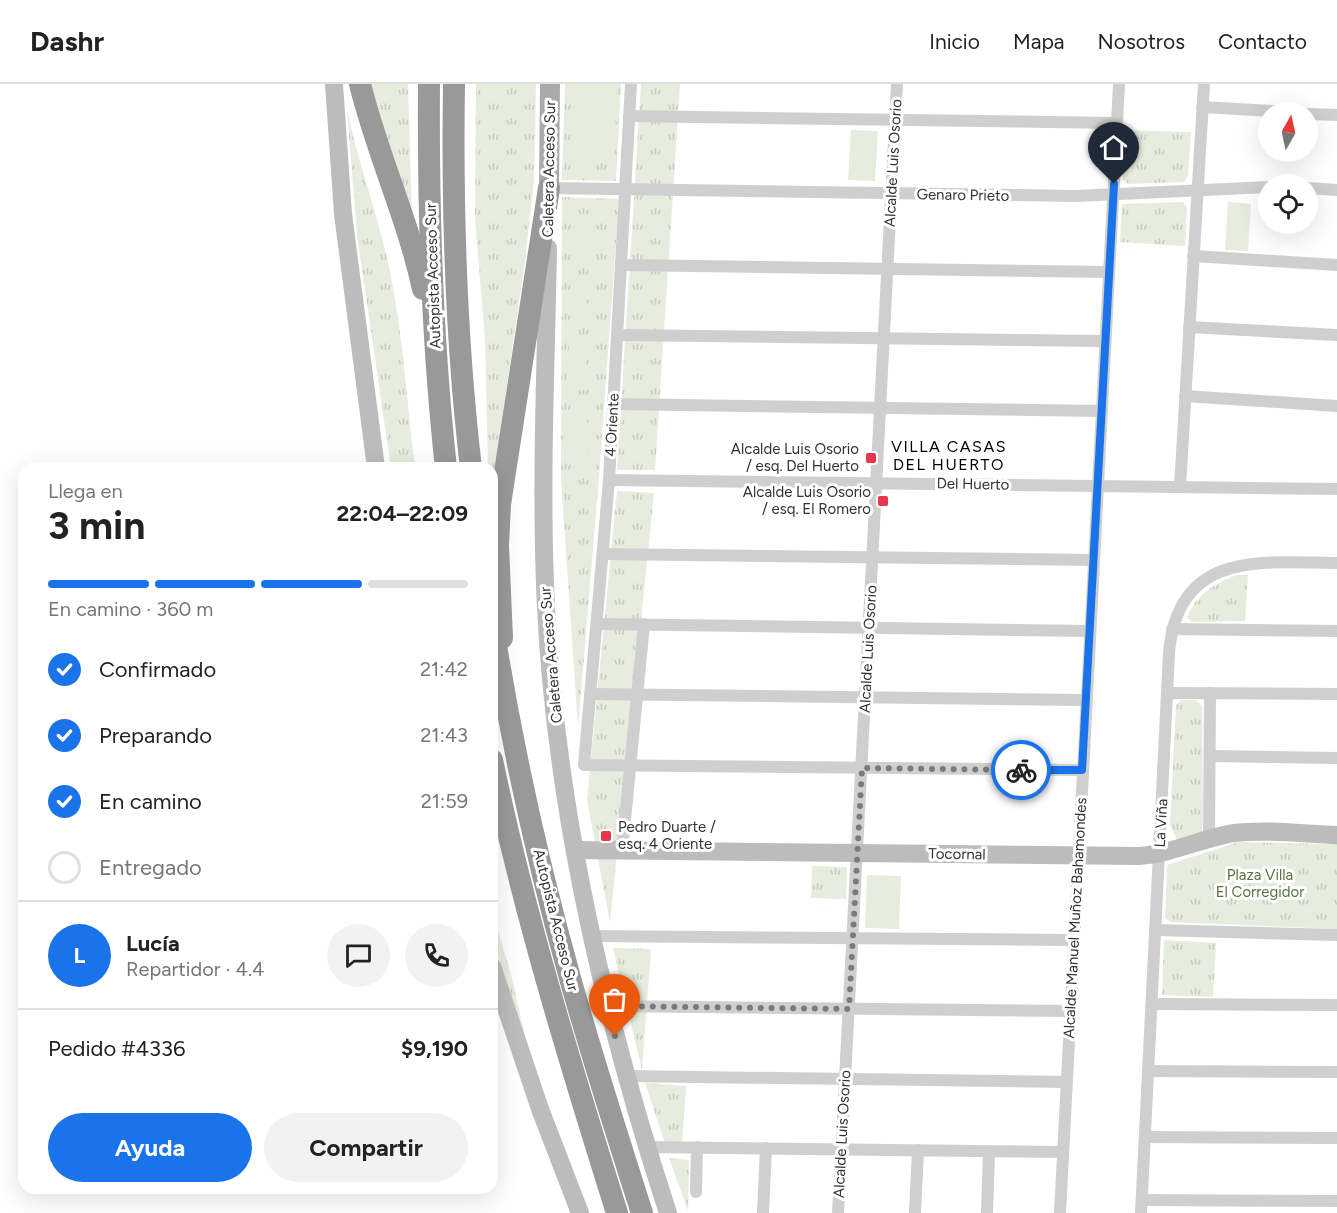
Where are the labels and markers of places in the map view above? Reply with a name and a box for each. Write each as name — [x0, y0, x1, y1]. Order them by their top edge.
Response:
pin — [1088, 122, 1139, 184]
place label: Alcalde Luis Osorio / esq. Del Huerto — [731, 440, 859, 475]
marker: Alcalde Luis Osorio / esq. Del Huerto — [864, 451, 878, 465]
place label: Alcalde Luis Osorio / esq. El Romero — [743, 483, 871, 518]
marker: Alcalde Luis Osorio / esq. El Romero — [876, 494, 890, 508]
place label: Pedro Duarte / esq. 4 Oriente — [618, 818, 716, 853]
marker: Pedro Duarte / esq. 4 Oriente — [599, 829, 613, 843]
pin — [589, 974, 640, 1036]

